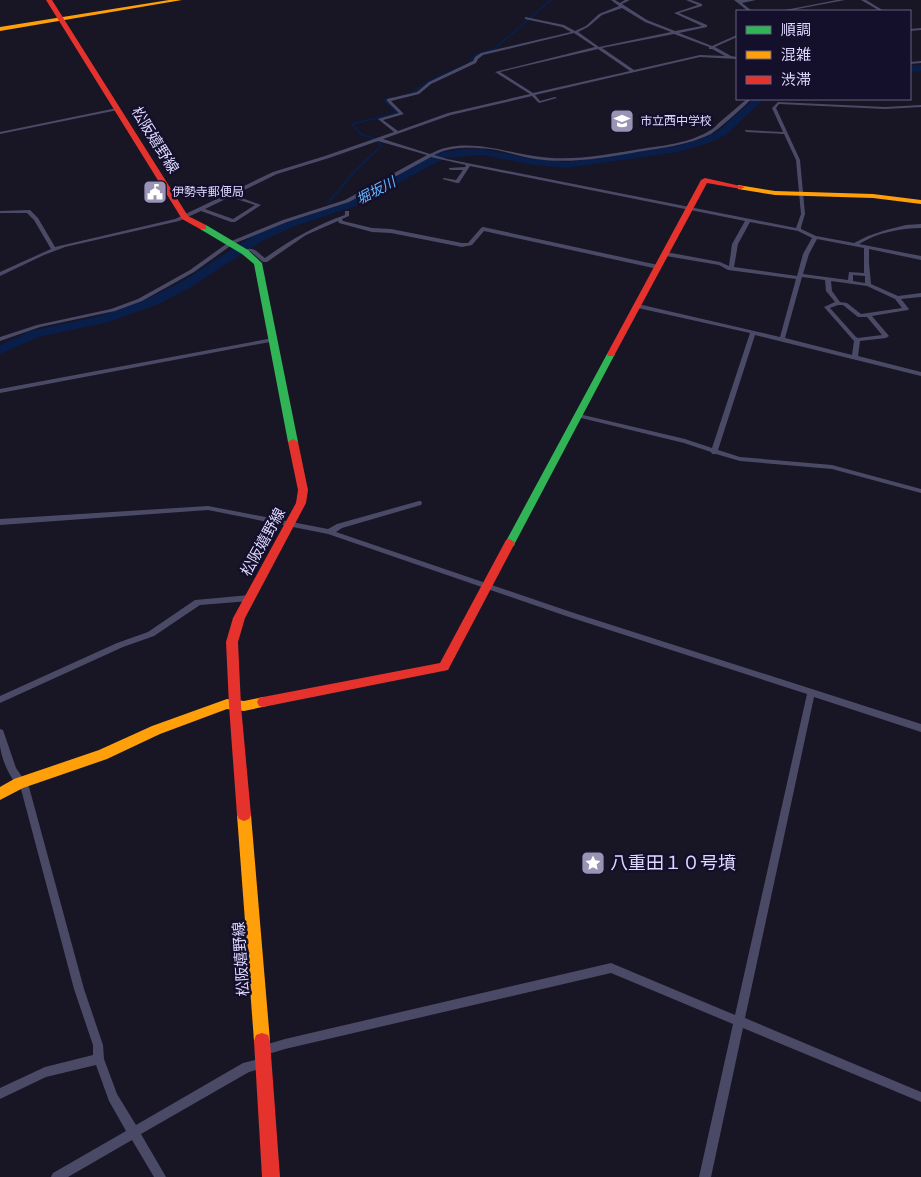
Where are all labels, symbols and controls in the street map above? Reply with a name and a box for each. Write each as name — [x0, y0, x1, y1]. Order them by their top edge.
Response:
legend — [736, 10, 911, 100]
text: 順調 — [781, 21, 811, 39]
text: 混雑 — [781, 46, 811, 64]
text: 渋滞 — [781, 71, 811, 89]
street label: 松阪嬉野線 — [127, 103, 183, 177]
school or university icon: 市立西中学校 — [609, 108, 635, 134]
place label: 市立西中学校 — [640, 114, 712, 128]
water label: 堀坂川 — [353, 173, 400, 208]
public building icon: 伊勢寺郵便局 — [142, 179, 168, 205]
place label: 伊勢寺郵便局 — [172, 185, 244, 199]
street label: 松阪嬉野線 — [237, 505, 289, 579]
place icon: 八重田１０号墳 — [580, 850, 606, 876]
place label: 八重田１０号墳 — [610, 852, 736, 874]
street label: 松阪嬉野線 — [229, 921, 253, 997]

